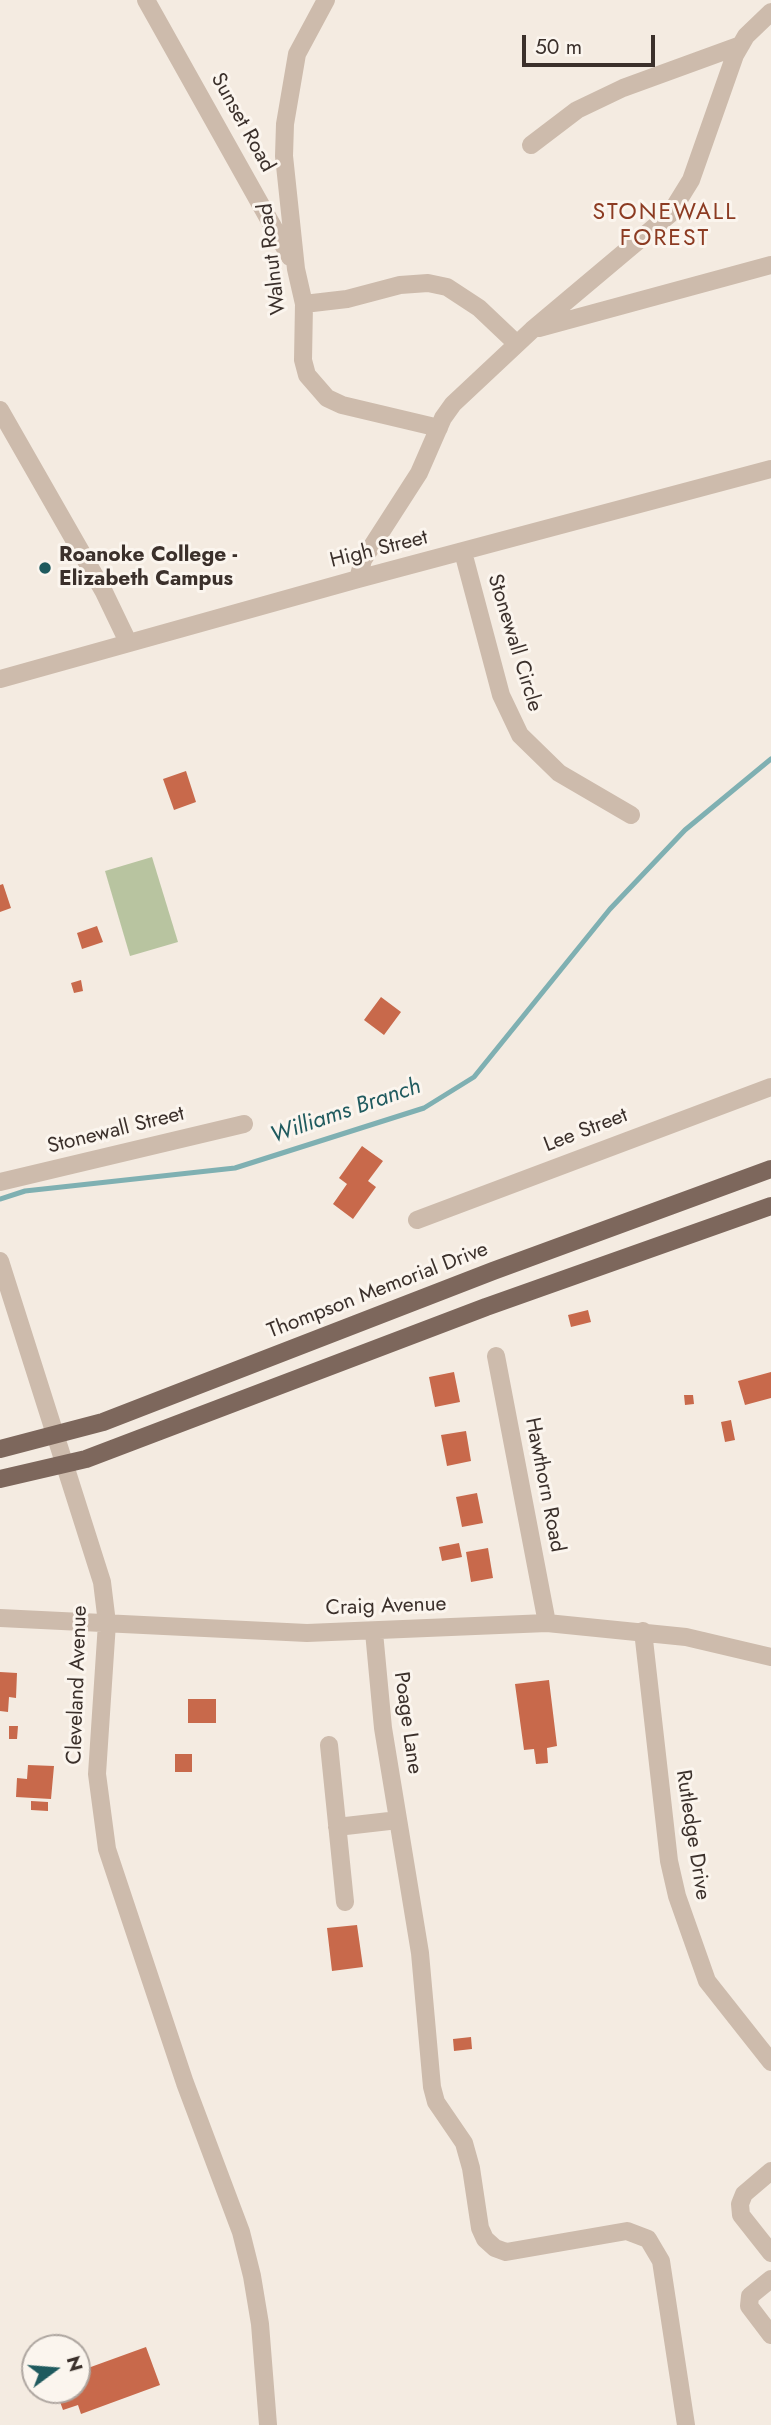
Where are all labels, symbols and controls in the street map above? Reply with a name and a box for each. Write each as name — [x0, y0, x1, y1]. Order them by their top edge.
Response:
scale bar — [526, 21, 659, 65]
text: 50 m — [535, 32, 582, 62]
street label: Sunset Road — [204, 69, 280, 177]
district label: STONEWALL FOREST — [594, 199, 736, 253]
street label: Walnut Road — [254, 202, 292, 316]
street label: High Street — [327, 526, 431, 574]
place label: Roanoke College - Elizabeth Campus — [59, 543, 237, 593]
marker: Roanoke College - Elizabeth Campus — [37, 560, 53, 576]
street label: Stonewall Circle — [481, 571, 547, 715]
water label: Williams Branch — [267, 1073, 425, 1151]
street label: Stonewall Street — [45, 1102, 187, 1160]
street label: Lee Street — [541, 1104, 631, 1158]
street label: Thompson Memorial Drive — [264, 1237, 492, 1345]
street label: Hawthorn Road — [519, 1416, 569, 1554]
street label: Craig Avenue — [325, 1592, 447, 1622]
street label: Cleveland Avenue — [63, 1605, 93, 1765]
street label: Poage Lane — [387, 1670, 427, 1776]
street label: Rutledge Drive — [669, 1768, 715, 1902]
north arrow — [21, 2334, 91, 2404]
text: N — [60, 2353, 90, 2375]

